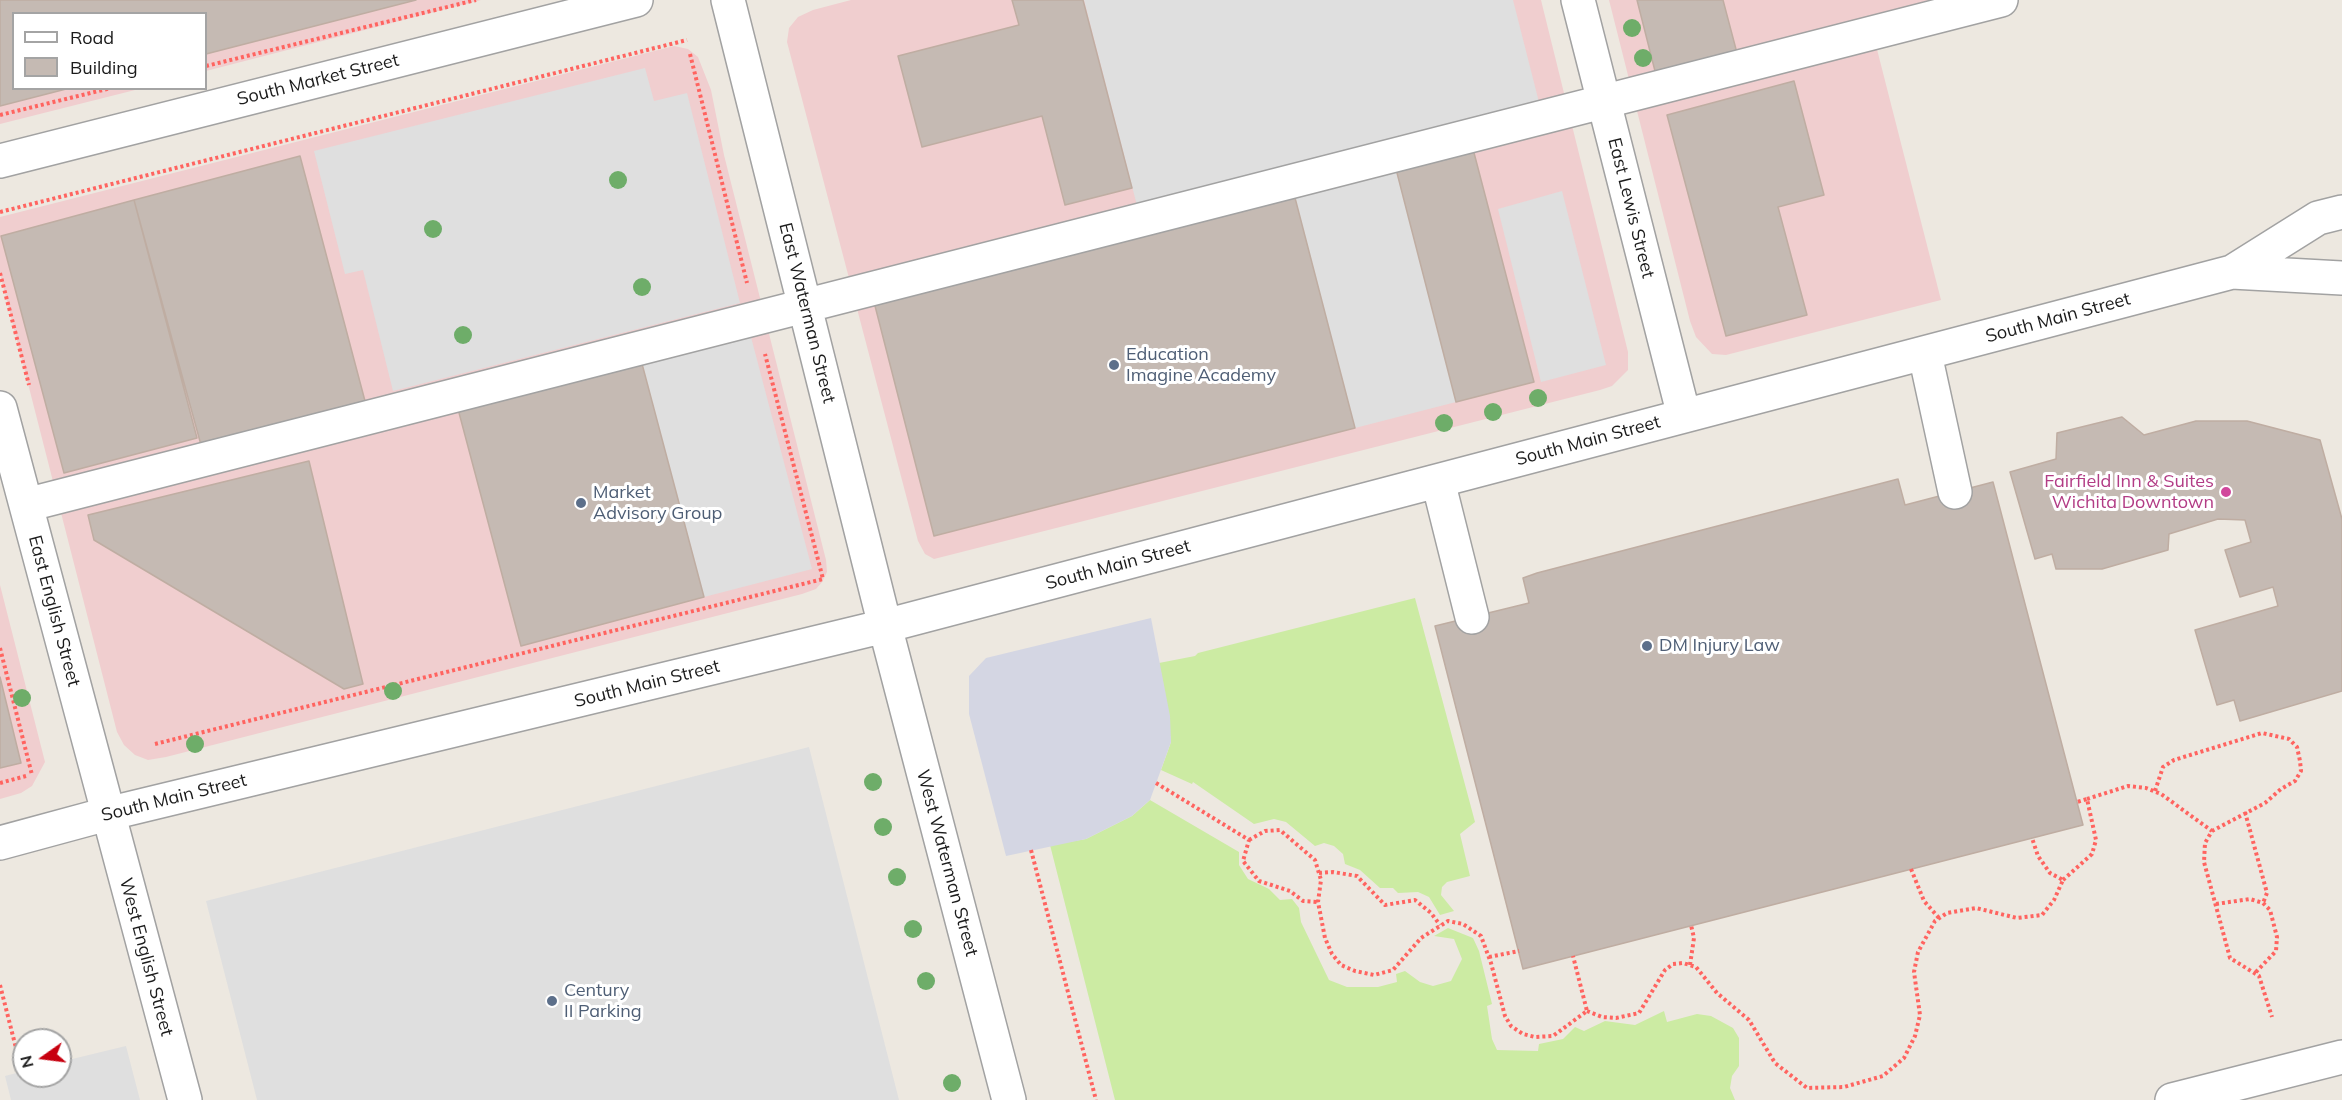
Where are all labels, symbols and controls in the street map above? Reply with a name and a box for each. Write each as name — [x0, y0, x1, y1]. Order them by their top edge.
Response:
legend — [12, 12, 207, 90]
text: Road — [70, 26, 114, 49]
street label: South Market Street — [235, 49, 401, 111]
text: Building — [70, 56, 138, 79]
street label: East Lewis Street — [1603, 136, 1659, 280]
street label: East Waterman Street — [774, 221, 840, 405]
street label: South Main Street — [1983, 288, 2133, 348]
place label: Education Imagine Academy — [1126, 344, 1276, 386]
marker: Education Imagine Academy — [1107, 358, 1121, 372]
street label: South Main Street — [1513, 411, 1663, 471]
place label: Fairfield Inn & Suites Wichita Downtown — [2044, 471, 2214, 514]
place label: Market Advisory Group — [593, 482, 722, 524]
marker: Fairfield Inn & Suites Wichita Downtown — [2219, 485, 2233, 499]
marker: Market Advisory Group — [574, 496, 588, 510]
street label: East English Street — [23, 533, 85, 689]
street label: South Main Street — [1043, 535, 1193, 595]
place label: DM Injury Law — [1659, 635, 1780, 657]
marker: DM Injury Law — [1640, 639, 1654, 653]
street label: South Main Street — [572, 656, 722, 712]
street label: West Waterman Street — [912, 767, 982, 959]
street label: South Main Street — [99, 770, 249, 826]
street label: West English Street — [114, 875, 178, 1039]
place label: Century II Parking — [564, 980, 642, 1022]
marker: Century II Parking — [545, 994, 559, 1008]
north arrow — [12, 1028, 72, 1088]
text: N — [15, 1054, 38, 1070]

